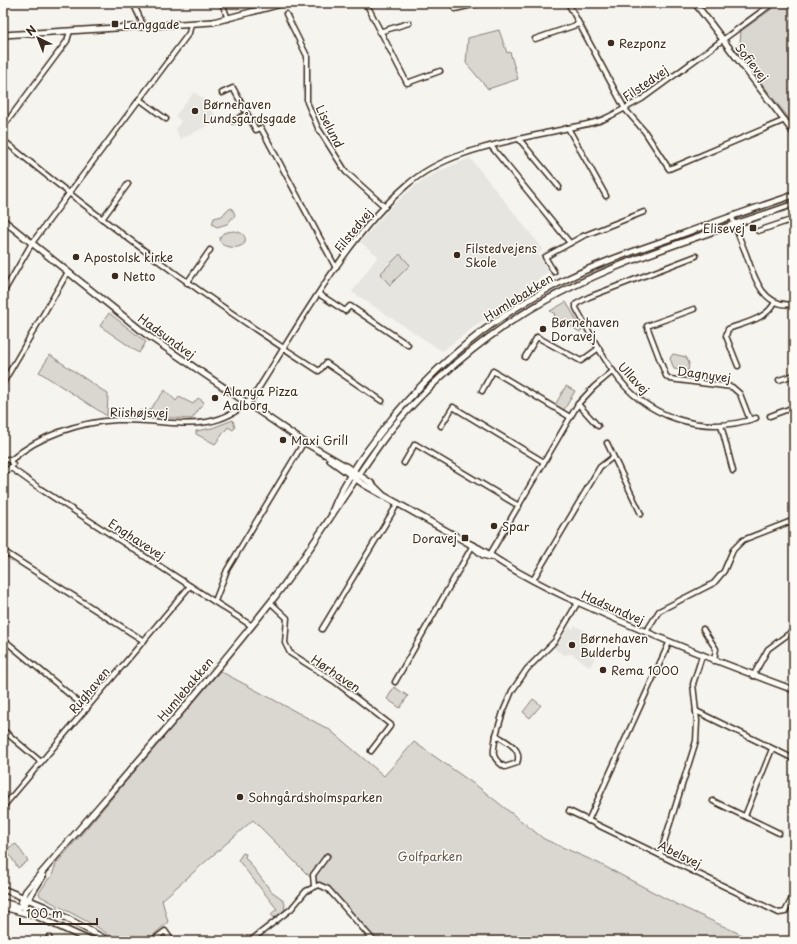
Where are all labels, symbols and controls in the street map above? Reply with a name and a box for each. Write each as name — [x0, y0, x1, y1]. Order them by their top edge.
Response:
place label: Langgade — [123, 15, 179, 33]
north arrow — [18, 18, 58, 58]
marker: Langgade — [110, 19, 120, 29]
text: N — [22, 21, 40, 40]
place label: Rezponz — [619, 34, 666, 52]
marker: Rezponz — [606, 38, 616, 48]
street label: Sofievej — [731, 39, 773, 85]
street label: Filstedvej — [618, 61, 672, 105]
place label: Børnehaven Lundsgårdsgade — [203, 95, 296, 127]
street label: Liselund — [312, 101, 348, 151]
marker: Børnehaven Lundsgårdsgade — [190, 106, 200, 116]
street label: Filstedvej — [330, 204, 376, 256]
place label: Elisevej — [703, 219, 745, 237]
marker: Elisevej — [748, 223, 758, 233]
place label: Filstedvejens Skole — [465, 239, 538, 271]
place label: Apostolsk kirke — [84, 248, 173, 266]
marker: Filstedvejens Skole — [452, 250, 462, 260]
marker: Apostolsk kirke — [71, 252, 81, 262]
place label: Netto — [123, 267, 156, 285]
street label: Humlebakken — [480, 268, 556, 326]
marker: Netto — [110, 271, 120, 281]
street label: Hadsundvej — [135, 309, 199, 363]
place label: Børnehaven Doravej — [551, 313, 619, 345]
marker: Børnehaven Doravej — [538, 324, 548, 334]
street label: Ullavej — [614, 358, 654, 398]
street label: Dagnyvej — [676, 361, 732, 387]
place label: Alanya Pizza Aalborg — [223, 382, 298, 414]
marker: Alanya Pizza Aalborg — [210, 393, 220, 403]
street label: Riishøjsvej — [110, 402, 168, 422]
place label: Maxi Grill — [291, 431, 348, 449]
marker: Maxi Grill — [278, 435, 288, 445]
street label: Enghavevej — [105, 514, 169, 564]
place label: Spar — [502, 517, 530, 535]
marker: Spar — [489, 521, 499, 531]
place label: Doravej — [412, 529, 457, 547]
marker: Doravej — [460, 533, 470, 543]
street label: Hadsundvej — [579, 585, 647, 629]
place label: Børnehaven Bulderby — [580, 629, 648, 661]
marker: Børnehaven Bulderby — [567, 640, 577, 650]
street label: Hørhaven — [308, 650, 364, 696]
street label: Humlebakken — [153, 653, 217, 725]
place label: Rema 1000 — [611, 661, 679, 679]
street label: Rughaven — [64, 663, 114, 717]
marker: Rema 1000 — [598, 665, 608, 675]
place label: Sohngårdsholmsparken — [248, 788, 382, 806]
marker: Sohngårdsholmsparken — [235, 792, 245, 802]
street label: Abelsvej — [655, 836, 705, 872]
park label: Golfparken — [398, 847, 462, 865]
scale bar — [20, 900, 97, 926]
text: 100 m — [26, 904, 63, 922]

